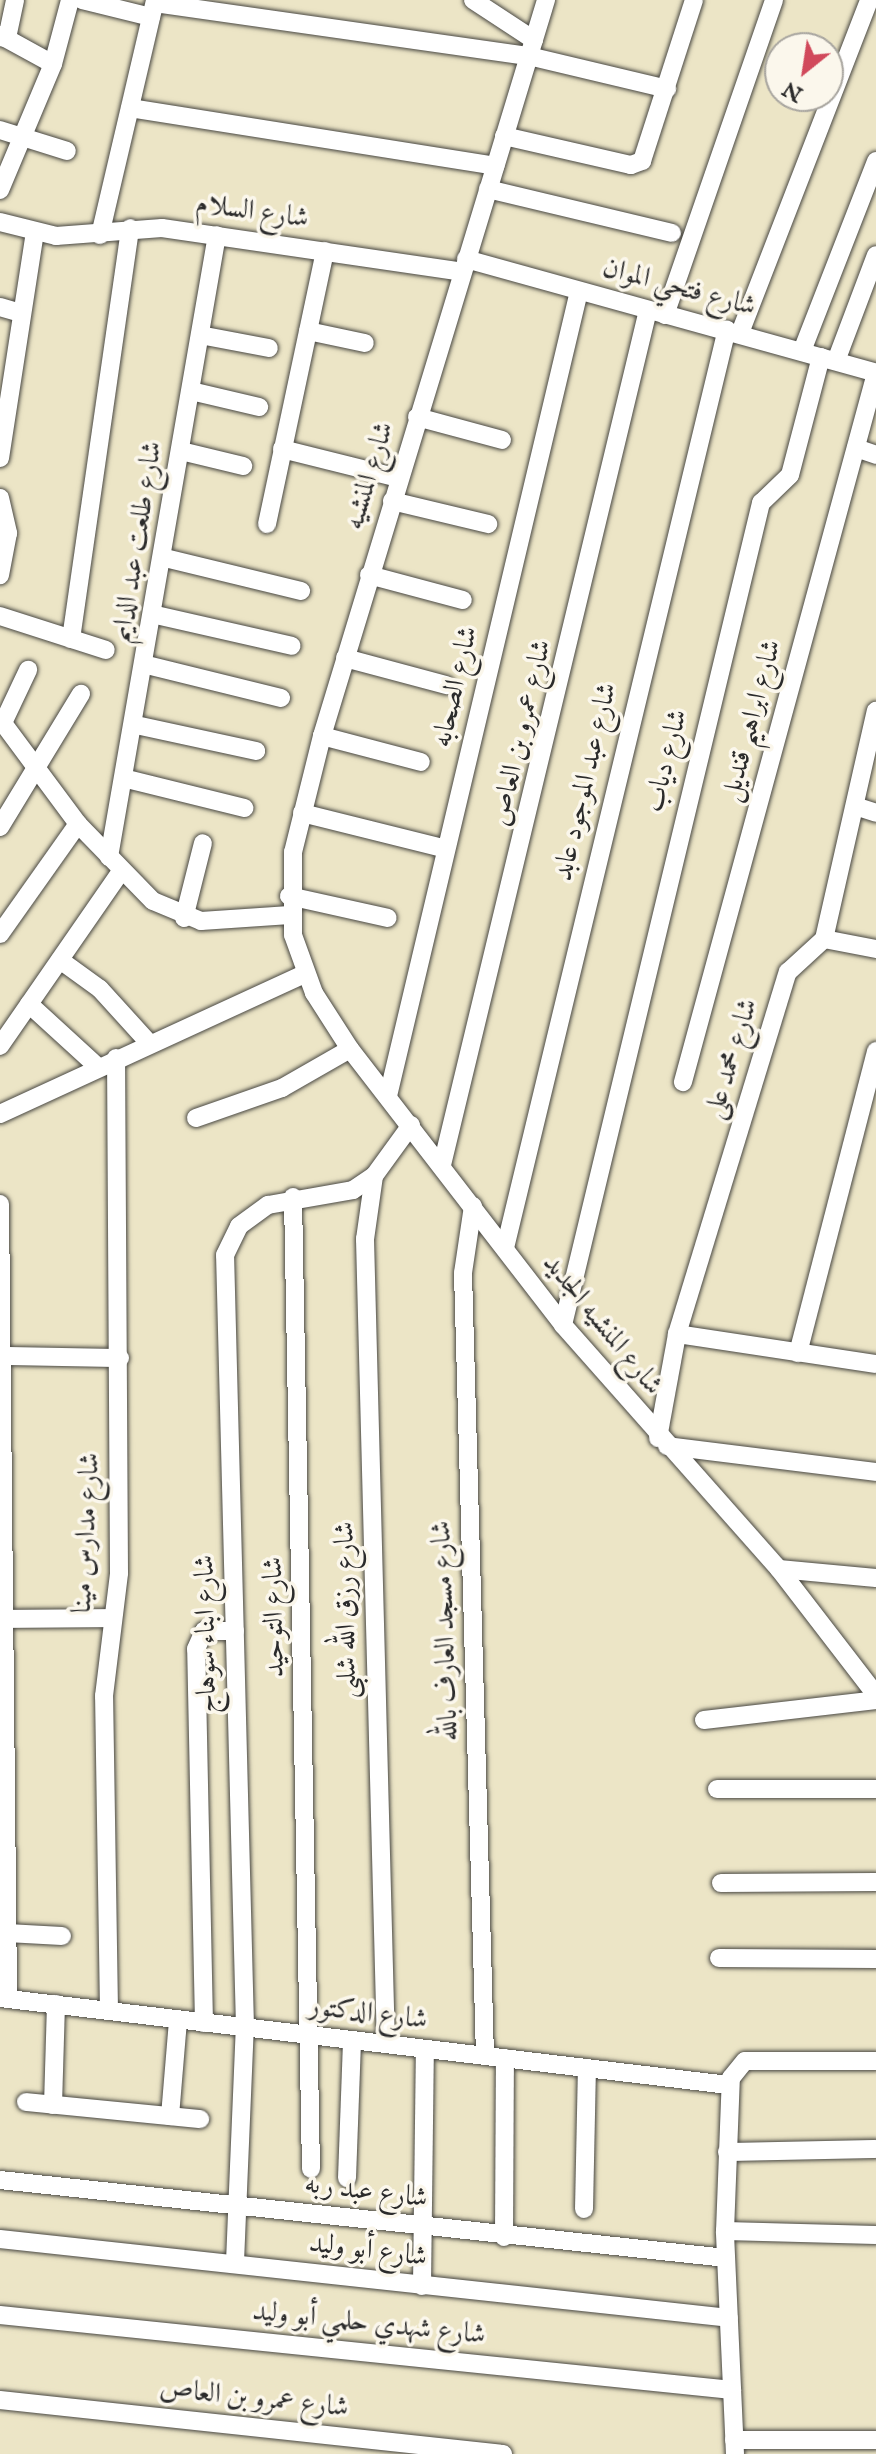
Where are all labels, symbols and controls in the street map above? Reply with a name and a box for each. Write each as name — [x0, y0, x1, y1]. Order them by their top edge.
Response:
north arrow — [764, 32, 844, 112]
text: N — [778, 74, 808, 108]
street label: شارع السلام — [193, 187, 311, 237]
street label: شارع فتحي الموان — [599, 251, 759, 325]
street label: شارع المنشيه — [338, 418, 402, 534]
street label: شارع طلعت عبد الدايم — [106, 439, 170, 645]
street label: شارع الصحابه — [426, 623, 486, 751]
street label: شارع ابراهيم قنديل — [714, 636, 790, 806]
street label: شارع عمرو بن العاص — [484, 637, 560, 829]
street label: شارع عبد الموجود عابد — [547, 680, 625, 884]
street label: شارع دياب — [638, 706, 696, 816]
street label: شارع محمد على — [698, 995, 766, 1123]
street label: شارع المنشيه الجديد — [535, 1248, 669, 1402]
street label: شارع مدارس مينا — [66, 1452, 108, 1614]
street label: شارع مسجد العارف بالله — [425, 1520, 467, 1742]
street label: شارع رزق الله شلبى — [329, 1521, 365, 1699]
street label: شارع ابناء سوهاج — [189, 1554, 225, 1714]
street label: شارع التوحيد — [257, 1556, 293, 1678]
street label: شارع الدكتور — [307, 1990, 429, 2038]
street label: شارع عبد ربه — [303, 2168, 429, 2216]
street label: شارع أبو وليد — [307, 2227, 429, 2275]
street label: شارع شهدي حلمي أبو وليد — [251, 2295, 487, 2353]
street label: شارع عمرو بن العاص — [158, 2372, 350, 2426]

